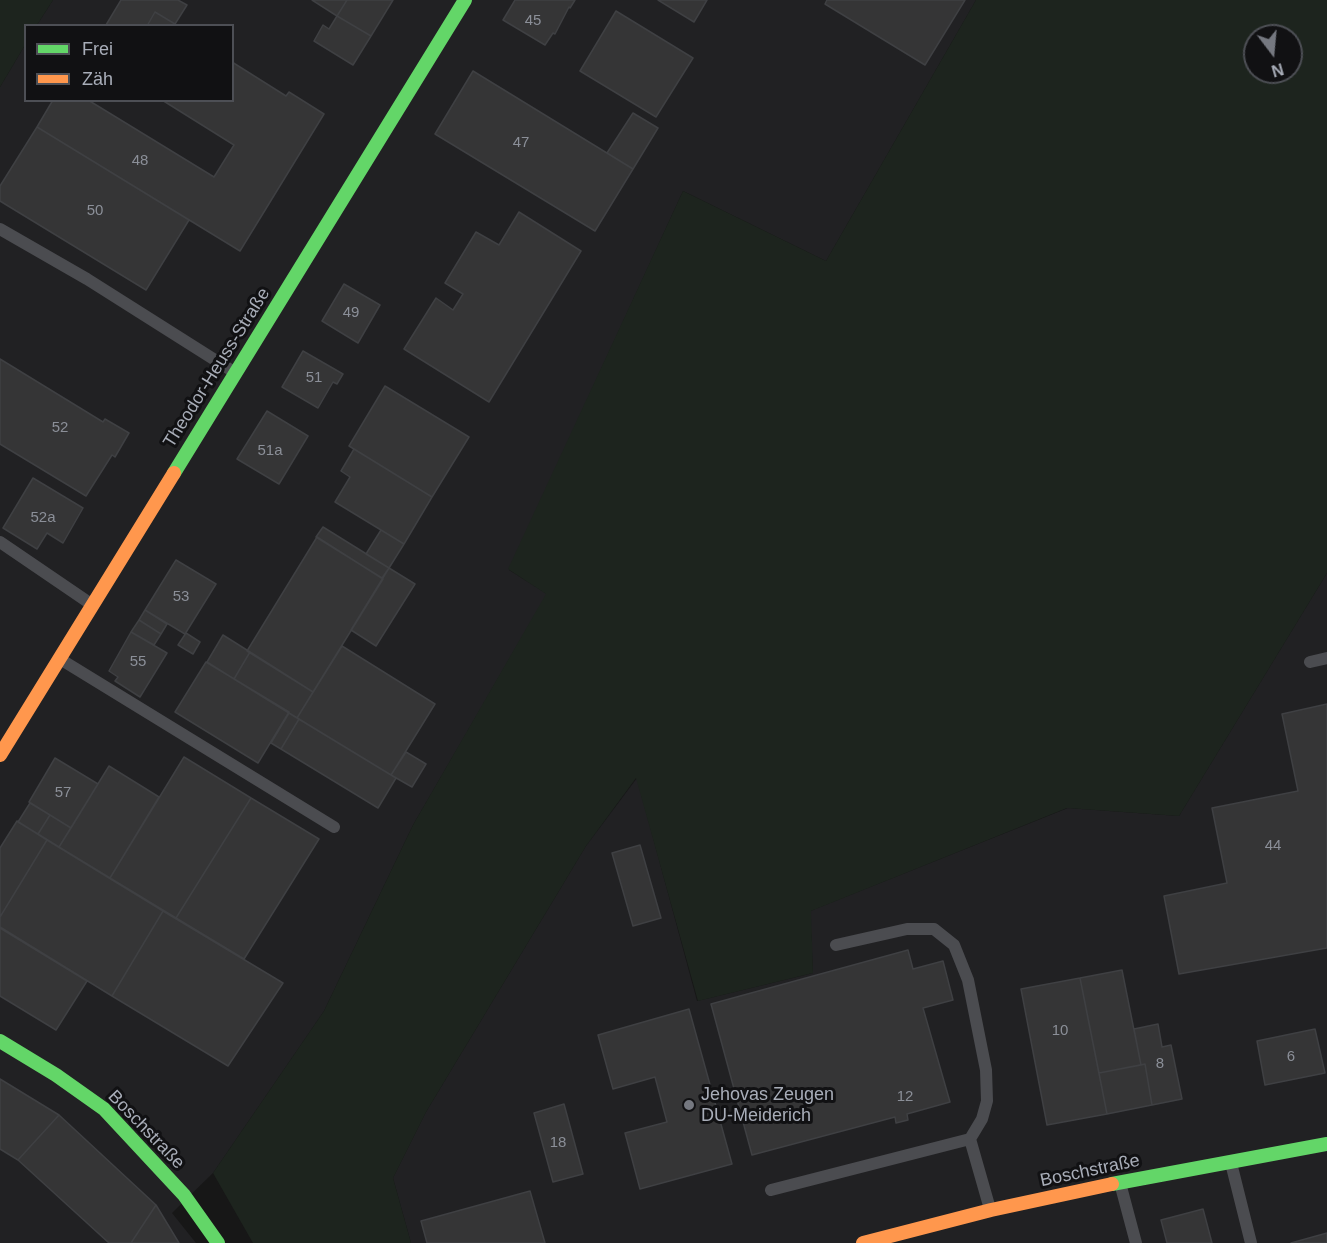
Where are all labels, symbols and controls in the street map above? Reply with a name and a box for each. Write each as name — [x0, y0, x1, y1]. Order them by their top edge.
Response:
house number: 45 — [525, 12, 541, 30]
legend — [24, 24, 234, 102]
north arrow — [1243, 24, 1303, 84]
text: Frei — [82, 39, 113, 59]
text: N — [1270, 60, 1285, 80]
text: Zäh — [82, 69, 113, 89]
house number: 47 — [513, 134, 529, 152]
house number: 48 — [132, 152, 148, 170]
house number: 50 — [87, 202, 103, 220]
street label: Theodor-Heuss-Straße — [159, 284, 275, 452]
house number: 49 — [343, 304, 359, 322]
house number: 51 — [306, 369, 322, 387]
house number: 52 — [52, 419, 68, 437]
house number: 51a — [257, 442, 283, 460]
house number: 52a — [30, 509, 56, 527]
house number: 53 — [173, 588, 189, 606]
house number: 55 — [130, 653, 146, 671]
house number: 57 — [55, 784, 71, 802]
house number: 44 — [1265, 837, 1281, 855]
house number: 10 — [1052, 1022, 1068, 1040]
house number: 6 — [1287, 1048, 1295, 1066]
house number: 8 — [1156, 1055, 1164, 1073]
place label: Jehovas Zeugen DU-Meiderich — [701, 1084, 834, 1126]
street label: Boschstraße — [103, 1086, 189, 1174]
house number: 12 — [897, 1088, 913, 1106]
marker: Jehovas Zeugen DU-Meiderich — [682, 1098, 696, 1112]
house number: 18 — [550, 1134, 566, 1152]
street label: Boschstraße — [1038, 1150, 1142, 1192]

